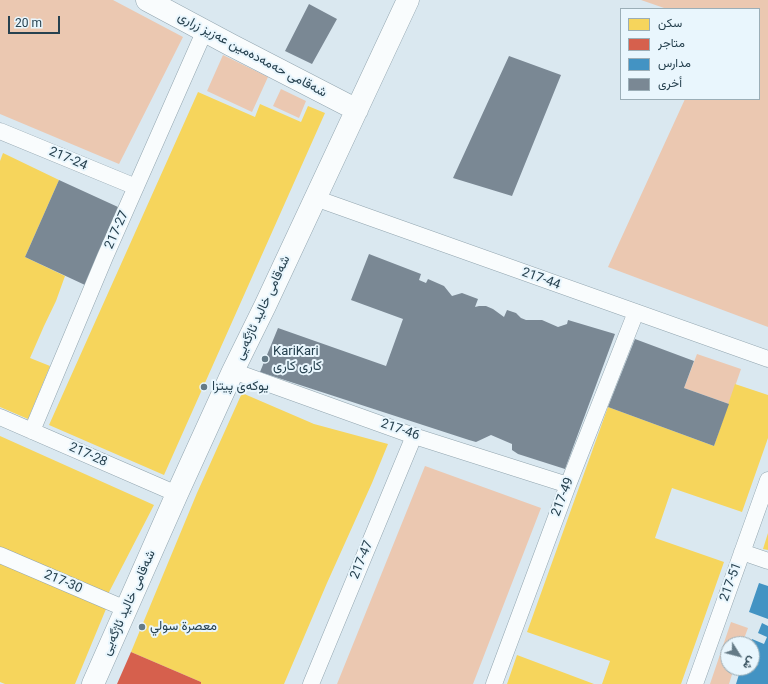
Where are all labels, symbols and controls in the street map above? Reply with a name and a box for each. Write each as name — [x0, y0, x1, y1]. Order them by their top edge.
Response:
scale bar — [10, 8, 62, 34]
legend — [620, 8, 760, 100]
street label: شەقامی حەمەدەمین عەزیز زراری — [175, 9, 329, 101]
text: 20 m — [15, 16, 42, 30]
text: سكن — [658, 16, 682, 30]
text: متاجر — [658, 36, 685, 50]
text: مدارس — [658, 56, 691, 70]
text: أخرى — [658, 76, 682, 90]
street label: 217-24 — [46, 144, 90, 174]
street label: 217-27 — [102, 209, 132, 251]
street label: شەقامی خالید ئاژگەیی — [232, 253, 294, 363]
street label: 217-44 — [519, 265, 563, 293]
place label: KariKari کاری کاری — [273, 344, 322, 375]
marker: KariKari کاری کاری — [260, 354, 270, 364]
place label: یوکەی پیتزا — [212, 379, 269, 395]
marker: یوکەی پیتزا — [199, 382, 209, 392]
street label: 217-46 — [378, 416, 422, 444]
street label: 217-28 — [67, 440, 109, 470]
street label: 217-49 — [549, 475, 577, 519]
street label: 217-47 — [347, 538, 377, 582]
street label: شەقامی خالید ئاژگەیی — [99, 548, 159, 658]
street label: 217-51 — [717, 560, 745, 604]
street label: 217-30 — [41, 567, 85, 597]
place label: معصرة سولي — [150, 619, 217, 635]
marker: معصرة سولي — [137, 622, 147, 632]
north arrow — [720, 636, 760, 676]
text: ش — [740, 654, 758, 672]

